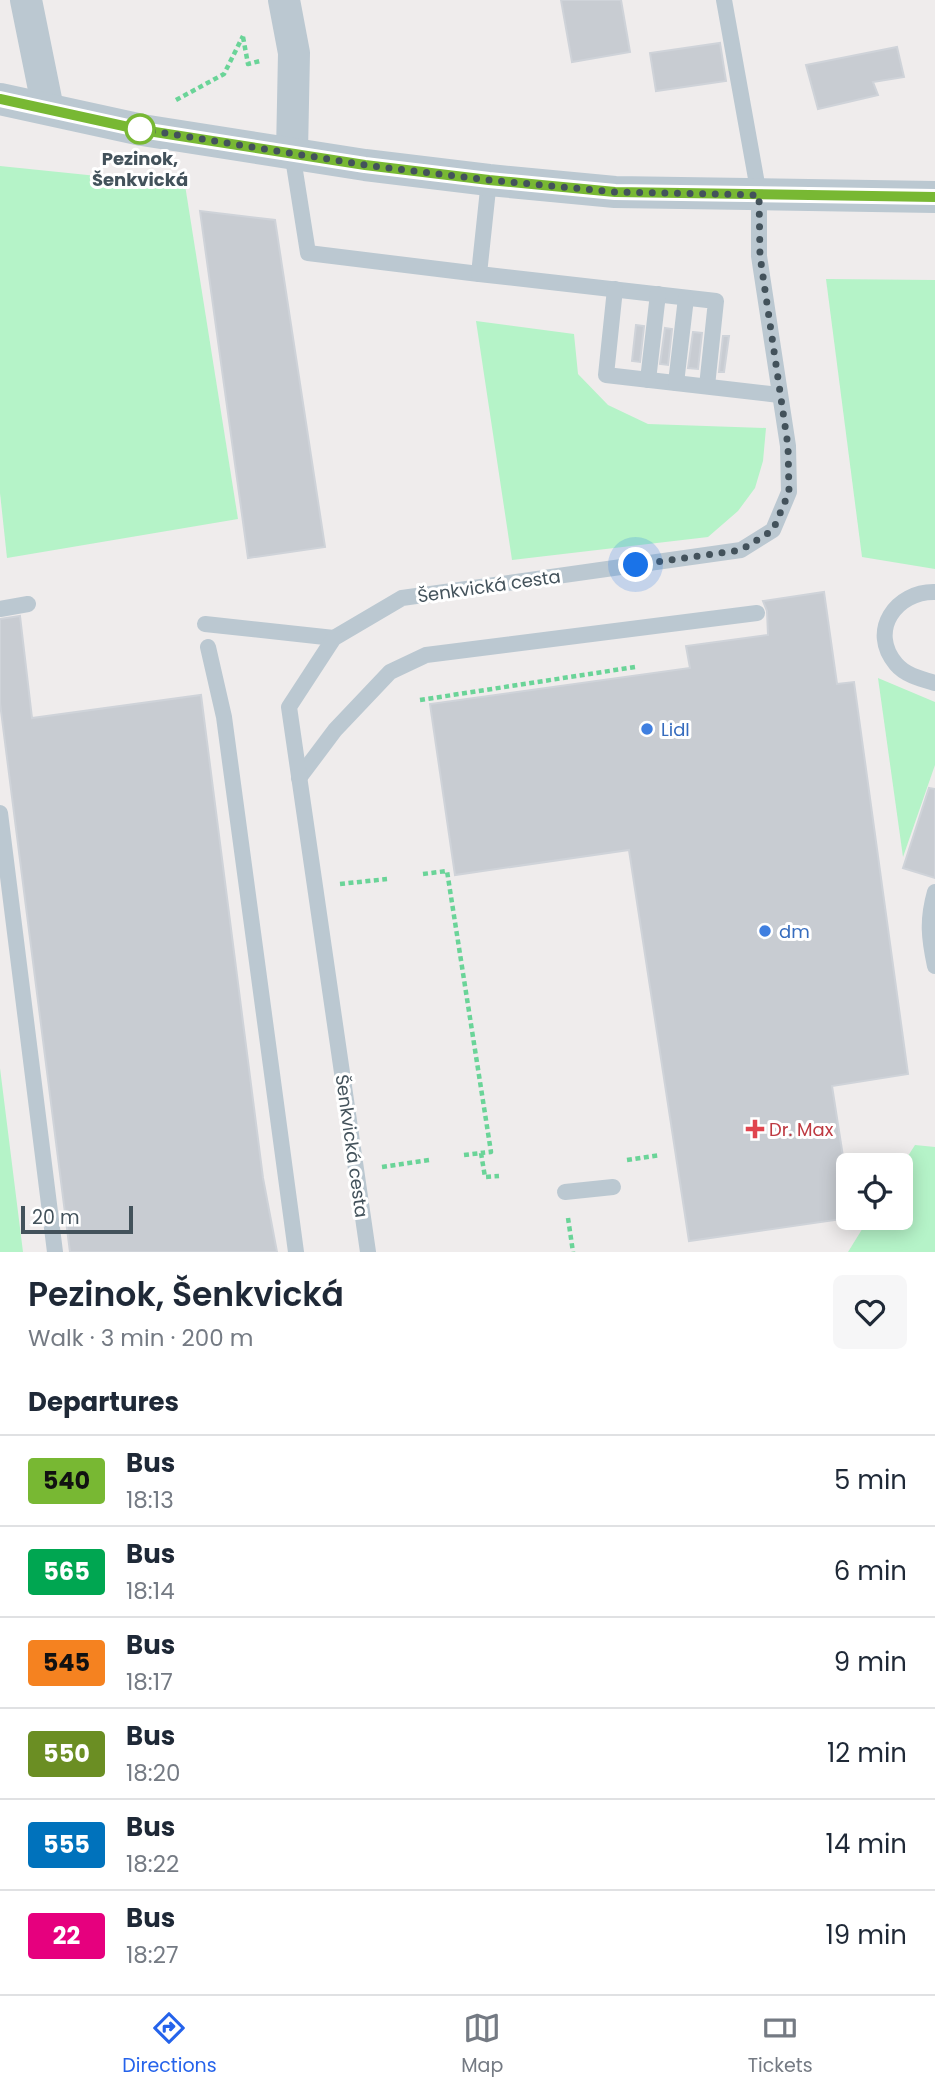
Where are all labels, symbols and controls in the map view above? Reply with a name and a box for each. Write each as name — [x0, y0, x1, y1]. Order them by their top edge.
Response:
marker: Pezinok, Šenkvická — [125, 114, 155, 144]
place label: Pezinok, Šenkvická — [92, 146, 188, 192]
your location — [618, 547, 653, 582]
street label: Šenkvická cesta — [416, 564, 562, 608]
place label: Lidl — [661, 717, 690, 742]
marker: Lidl — [639, 721, 655, 737]
place label: dm — [779, 919, 810, 944]
marker: dm — [757, 923, 773, 939]
street label: Šenkvická cesta — [330, 1073, 374, 1219]
place label: Dr. Max — [769, 1117, 834, 1142]
marker: Dr. Max — [747, 1121, 763, 1137]
map controls — [836, 1153, 913, 1230]
button: locate — [836, 1153, 913, 1230]
scale bar — [21, 1203, 133, 1235]
text: 20 m — [32, 1204, 80, 1231]
text: Pezinok, Šenkvická — [28, 1271, 344, 1318]
button: heart — [833, 1275, 907, 1349]
text: Walk · 3 min · 200 m — [28, 1322, 254, 1354]
text: Departures — [28, 1384, 179, 1420]
text: Bus — [126, 1445, 175, 1481]
text: 5 min — [834, 1462, 907, 1498]
text: 540 — [43, 1464, 90, 1497]
text: 18:13 — [126, 1484, 174, 1516]
text: Bus — [126, 1536, 175, 1572]
text: 6 min — [834, 1553, 907, 1589]
text: 565 — [43, 1555, 90, 1588]
text: 18:14 — [126, 1575, 175, 1607]
text: Bus — [126, 1627, 175, 1663]
text: 9 min — [834, 1644, 907, 1680]
text: 545 — [43, 1646, 90, 1679]
text: 18:17 — [126, 1666, 173, 1698]
text: Bus — [126, 1718, 175, 1754]
text: 12 min — [827, 1735, 907, 1771]
text: 550 — [43, 1737, 90, 1770]
text: 18:20 — [126, 1757, 180, 1789]
text: Bus — [126, 1809, 175, 1845]
text: 14 min — [826, 1826, 907, 1862]
text: 555 — [43, 1828, 90, 1861]
text: 18:22 — [126, 1848, 179, 1880]
text: Bus — [126, 1900, 175, 1936]
text: 19 min — [826, 1917, 907, 1953]
text: 22 — [53, 1919, 80, 1952]
text: 18:27 — [126, 1939, 179, 1971]
tab: Directions — [122, 2009, 217, 2080]
tab: Map — [461, 2009, 503, 2080]
tab: Tickets — [748, 2009, 813, 2080]

